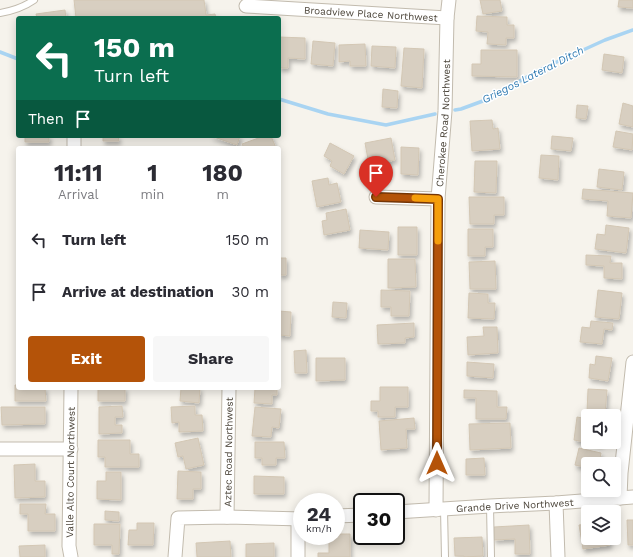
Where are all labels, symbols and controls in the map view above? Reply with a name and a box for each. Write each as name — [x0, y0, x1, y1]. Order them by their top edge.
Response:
street label: Broadview Place Northwest — [304, 4, 439, 23]
text: 150 m — [94, 31, 175, 64]
icon: left — [28, 32, 80, 84]
water label: Griegos Lateral Ditch — [480, 44, 586, 106]
street label: Cherokee Road Northwest — [433, 58, 452, 187]
text: Turn left — [94, 65, 169, 86]
icon: arrive — [72, 108, 94, 130]
text: Then — [28, 110, 64, 128]
pin — [359, 156, 393, 197]
text: 11:11 — [54, 159, 103, 187]
text: 1 — [147, 159, 158, 187]
text: 180 — [202, 159, 243, 187]
icon: arrive — [365, 162, 387, 184]
text: Arrival — [58, 187, 98, 202]
text: min — [140, 187, 164, 202]
text: m — [216, 187, 229, 202]
icon: left — [28, 229, 50, 251]
text: Turn left — [62, 231, 126, 249]
text: 150 m — [226, 231, 269, 249]
icon: arrive — [28, 281, 50, 303]
text: Arrive at destination — [62, 283, 214, 301]
text: 30 m — [232, 283, 269, 301]
button: Exit — [28, 336, 145, 382]
button: Share — [153, 336, 269, 382]
street label: Aztec Road Northwest — [222, 396, 234, 507]
street label: Valle Alto Court Northwest — [64, 406, 76, 538]
map controls — [581, 409, 621, 545]
button: sound — [581, 409, 621, 449]
position arrow — [416, 442, 458, 484]
button: search — [581, 457, 621, 497]
speed limit sign: 30 — [353, 493, 405, 545]
street label: Grande Drive Northwest — [456, 496, 575, 514]
text: 24 — [307, 502, 331, 526]
button: layers — [581, 505, 621, 545]
text: km/h — [306, 523, 332, 534]

